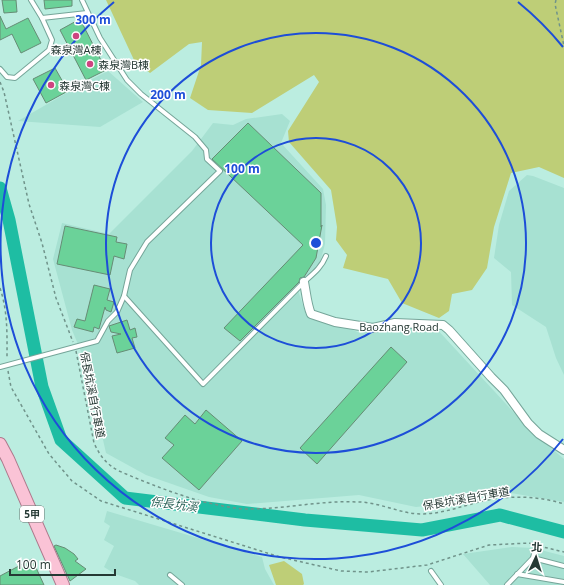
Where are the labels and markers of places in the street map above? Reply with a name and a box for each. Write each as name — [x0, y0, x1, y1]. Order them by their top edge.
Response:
marker: 森泉灣A棟 — [71, 31, 81, 41]
place label: 森泉灣A棟 — [51, 42, 101, 57]
place label: 森泉灣B棟 — [98, 57, 149, 72]
marker: 森泉灣B棟 — [85, 59, 95, 69]
place label: 森泉灣C棟 — [59, 78, 110, 93]
marker: 森泉灣C棟 — [46, 80, 56, 90]
centre of rings — [309, 236, 323, 250]

